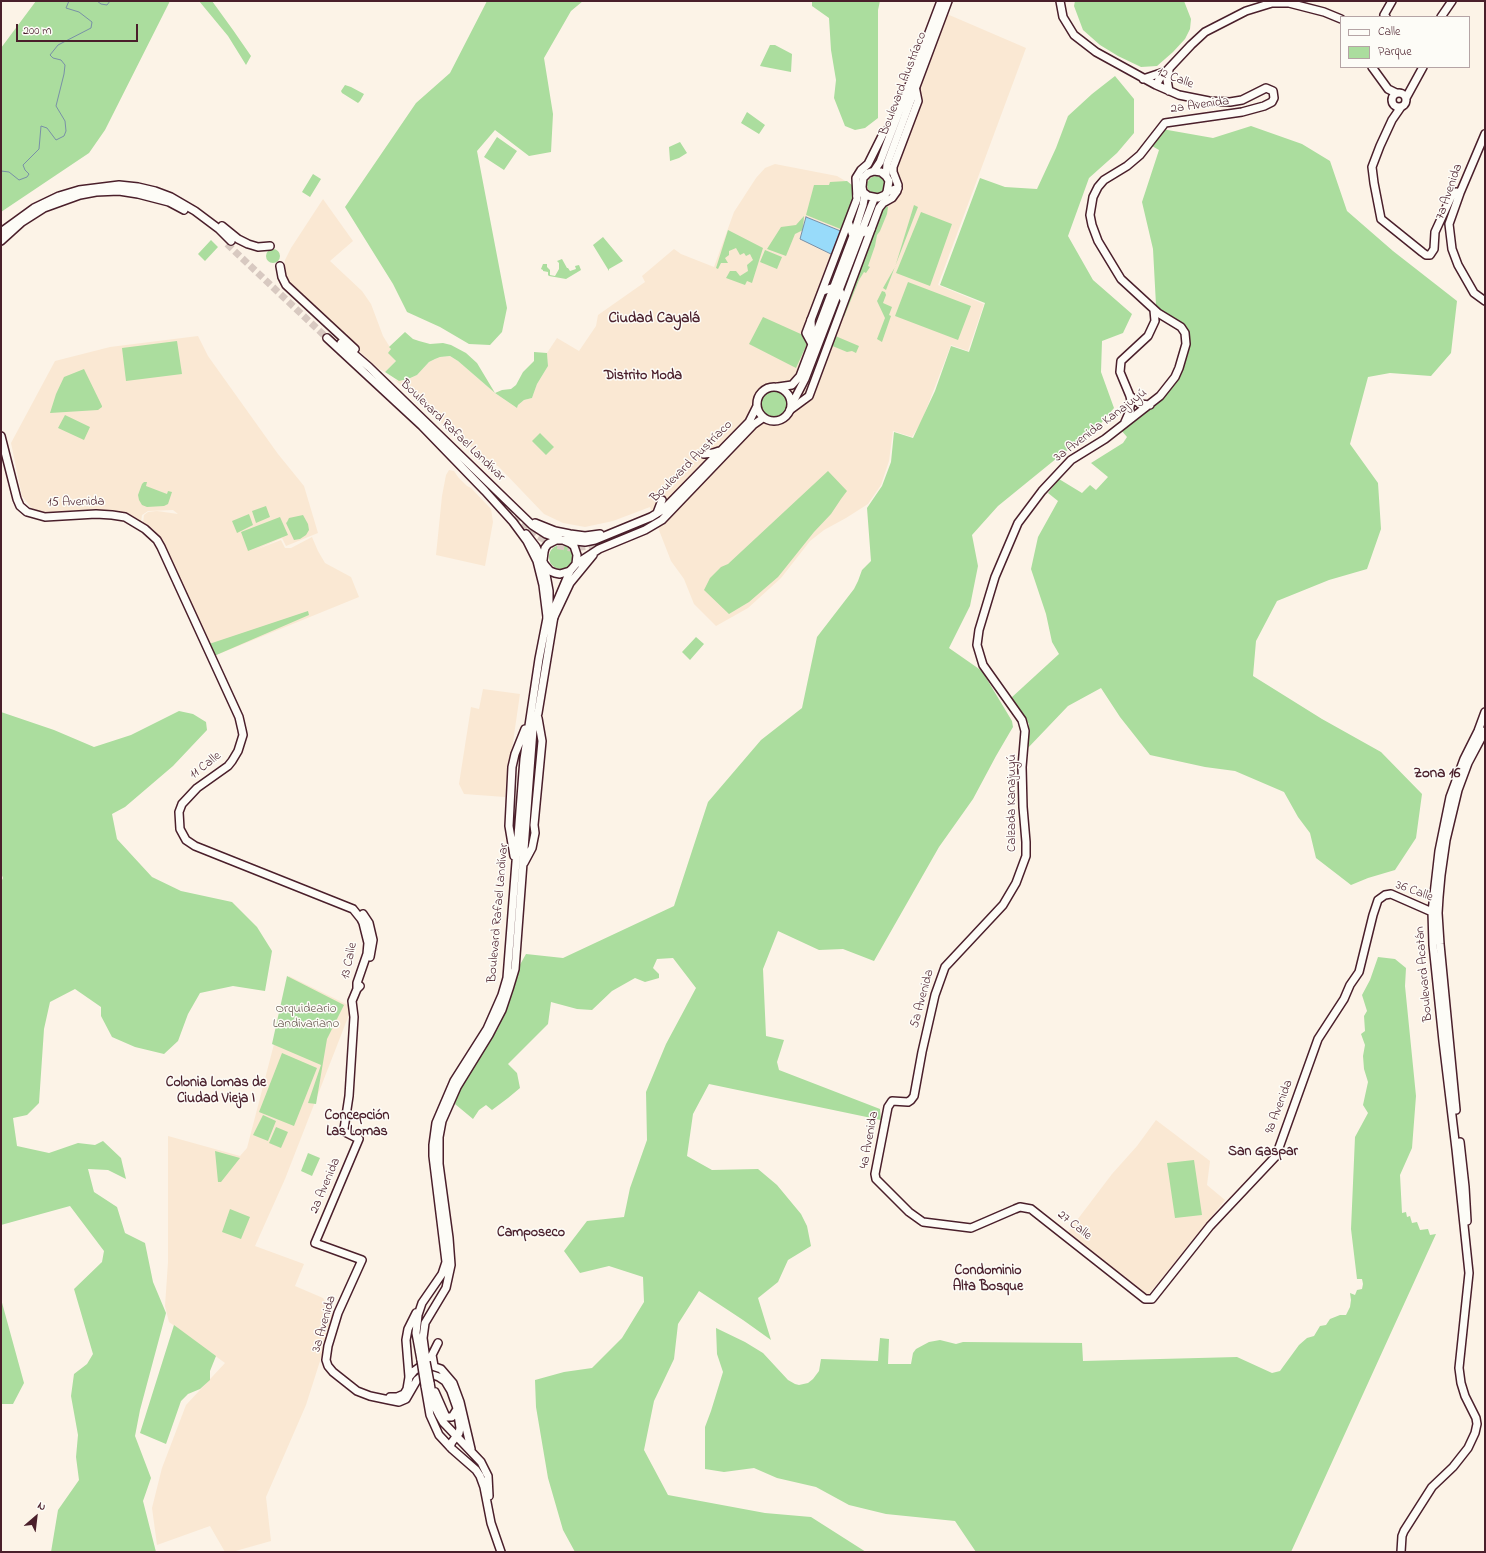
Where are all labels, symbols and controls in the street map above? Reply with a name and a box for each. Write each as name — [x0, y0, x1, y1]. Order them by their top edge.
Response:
scale bar — [18, 16, 140, 42]
legend — [1340, 16, 1470, 68]
text: 200 m — [23, 22, 52, 40]
text: Calle — [1378, 23, 1400, 41]
street label: Boulevard Austríaco — [877, 30, 931, 138]
text: Parque — [1378, 43, 1412, 61]
street label: 12 Calle — [1154, 65, 1196, 93]
street label: 2a Avenida — [1170, 94, 1230, 118]
street label: 7a Avenida — [1433, 162, 1467, 222]
district label: Ciudad Cayalá — [608, 311, 700, 329]
district label: Distrito Moda — [604, 369, 682, 385]
street label: Boulevard Rafael Landívar — [396, 377, 508, 485]
street label: 3a Avenida Kanajuyú — [1051, 386, 1151, 466]
street label: Boulevard Austríaco — [648, 418, 736, 506]
street label: 15 Avenida — [47, 495, 105, 511]
street label: 11 Calle — [187, 749, 225, 783]
street label: Calzada Kanajuyú — [1005, 754, 1021, 852]
district label: Zona 16 — [1414, 766, 1460, 784]
street label: Boulevard Rafael Landívar — [485, 843, 513, 983]
street label: 36 Calle — [1393, 878, 1435, 906]
street label: Boulevard Acatán — [1413, 926, 1437, 1022]
street label: 13 Calle — [339, 941, 361, 981]
street label: 5a Avenida — [908, 968, 938, 1030]
park label: Orquideario Landivariano — [273, 1002, 339, 1033]
district label: Colonia Lomas de Ciudad Vieja I — [166, 1076, 266, 1108]
street label: 9a Avenida — [1263, 1078, 1297, 1136]
district label: Concepción Las Lomas — [325, 1109, 389, 1142]
street label: 4a Avenida — [857, 1110, 883, 1170]
district label: San Gaspar — [1228, 1145, 1298, 1161]
street label: 2a Avenida — [307, 1156, 345, 1216]
street label: 27 Calle — [1054, 1208, 1094, 1244]
district label: Camposeco — [497, 1226, 565, 1242]
district label: Condominio Alta Bosque — [953, 1264, 1023, 1296]
street label: 3a Avenida — [310, 1294, 340, 1354]
north arrow — [16, 1497, 56, 1537]
text: N — [35, 1498, 49, 1515]

